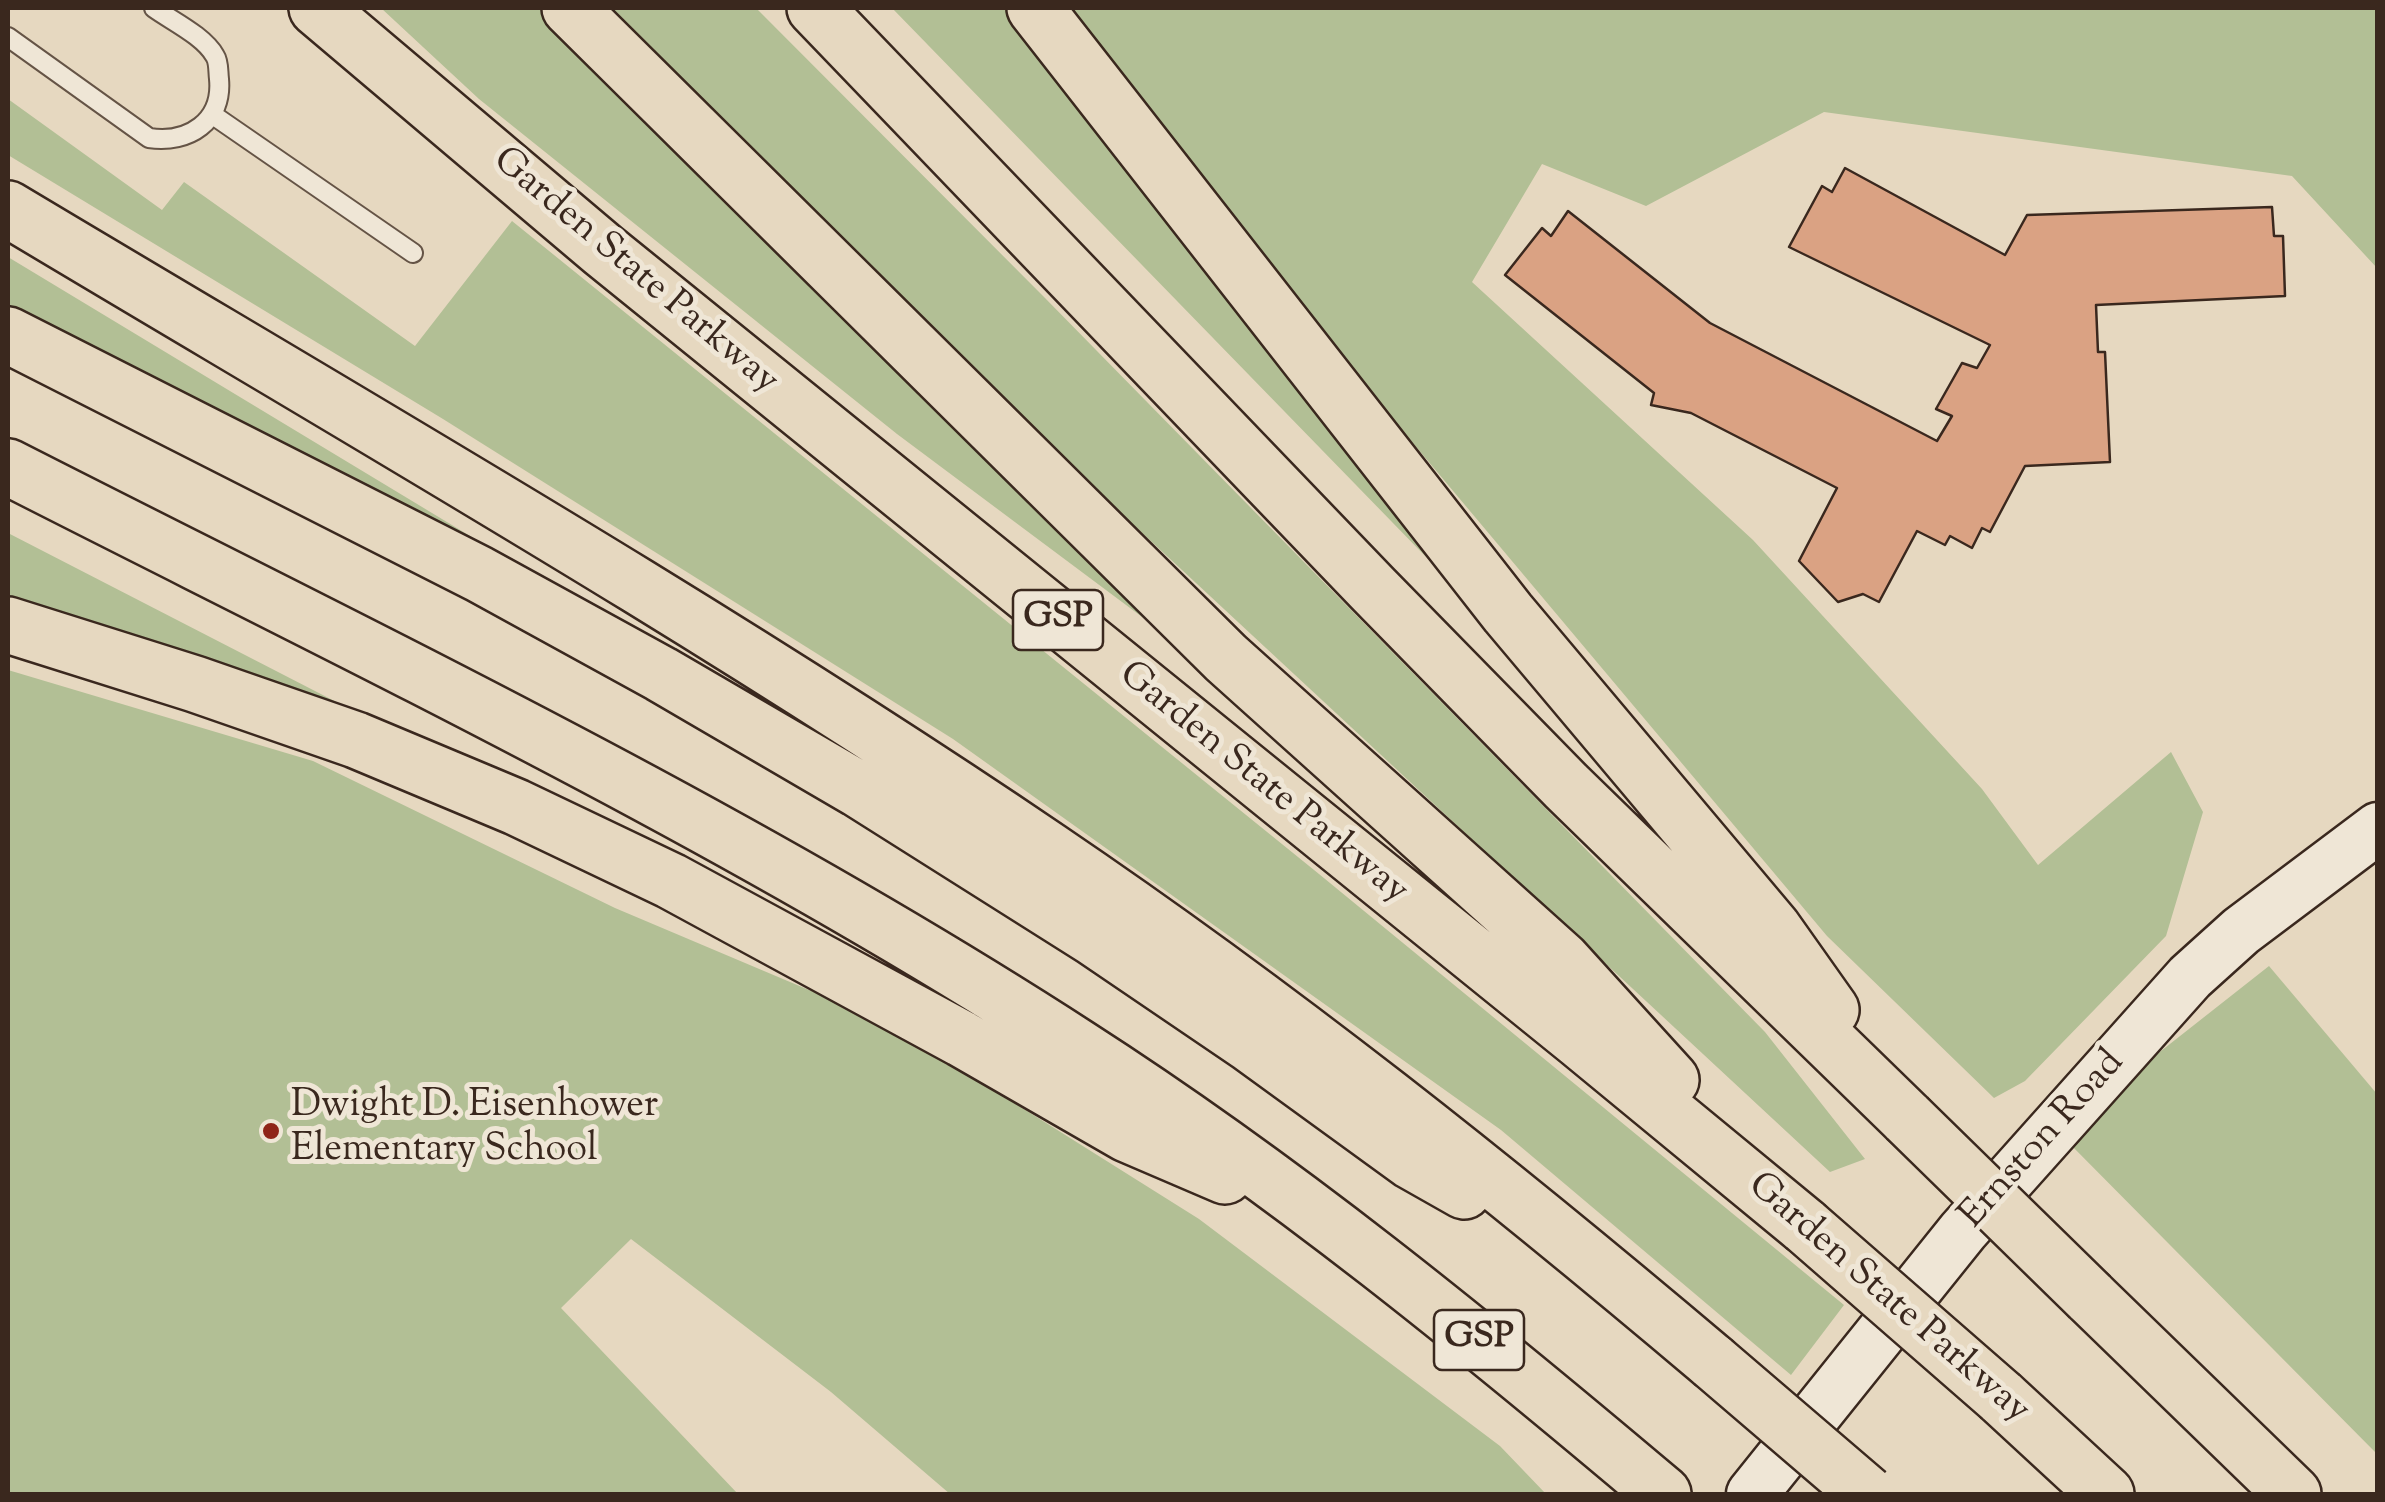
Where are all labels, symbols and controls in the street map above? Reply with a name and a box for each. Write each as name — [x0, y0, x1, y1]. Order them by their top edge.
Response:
street label: Garden State Parkway — [482, 140, 786, 406]
road number: GSP — [1013, 590, 1103, 650]
street label: Garden State Parkway — [1108, 654, 1416, 916]
street label: Ernston Road — [1952, 1042, 2136, 1240]
place label: Dwight D. Eisenhower Elementary School — [291, 1086, 658, 1176]
marker: Dwight D. Eisenhower Elementary School — [260, 1120, 282, 1142]
street label: Garden State Parkway — [1736, 1165, 2038, 1435]
road number: GSP — [1434, 1310, 1524, 1370]

